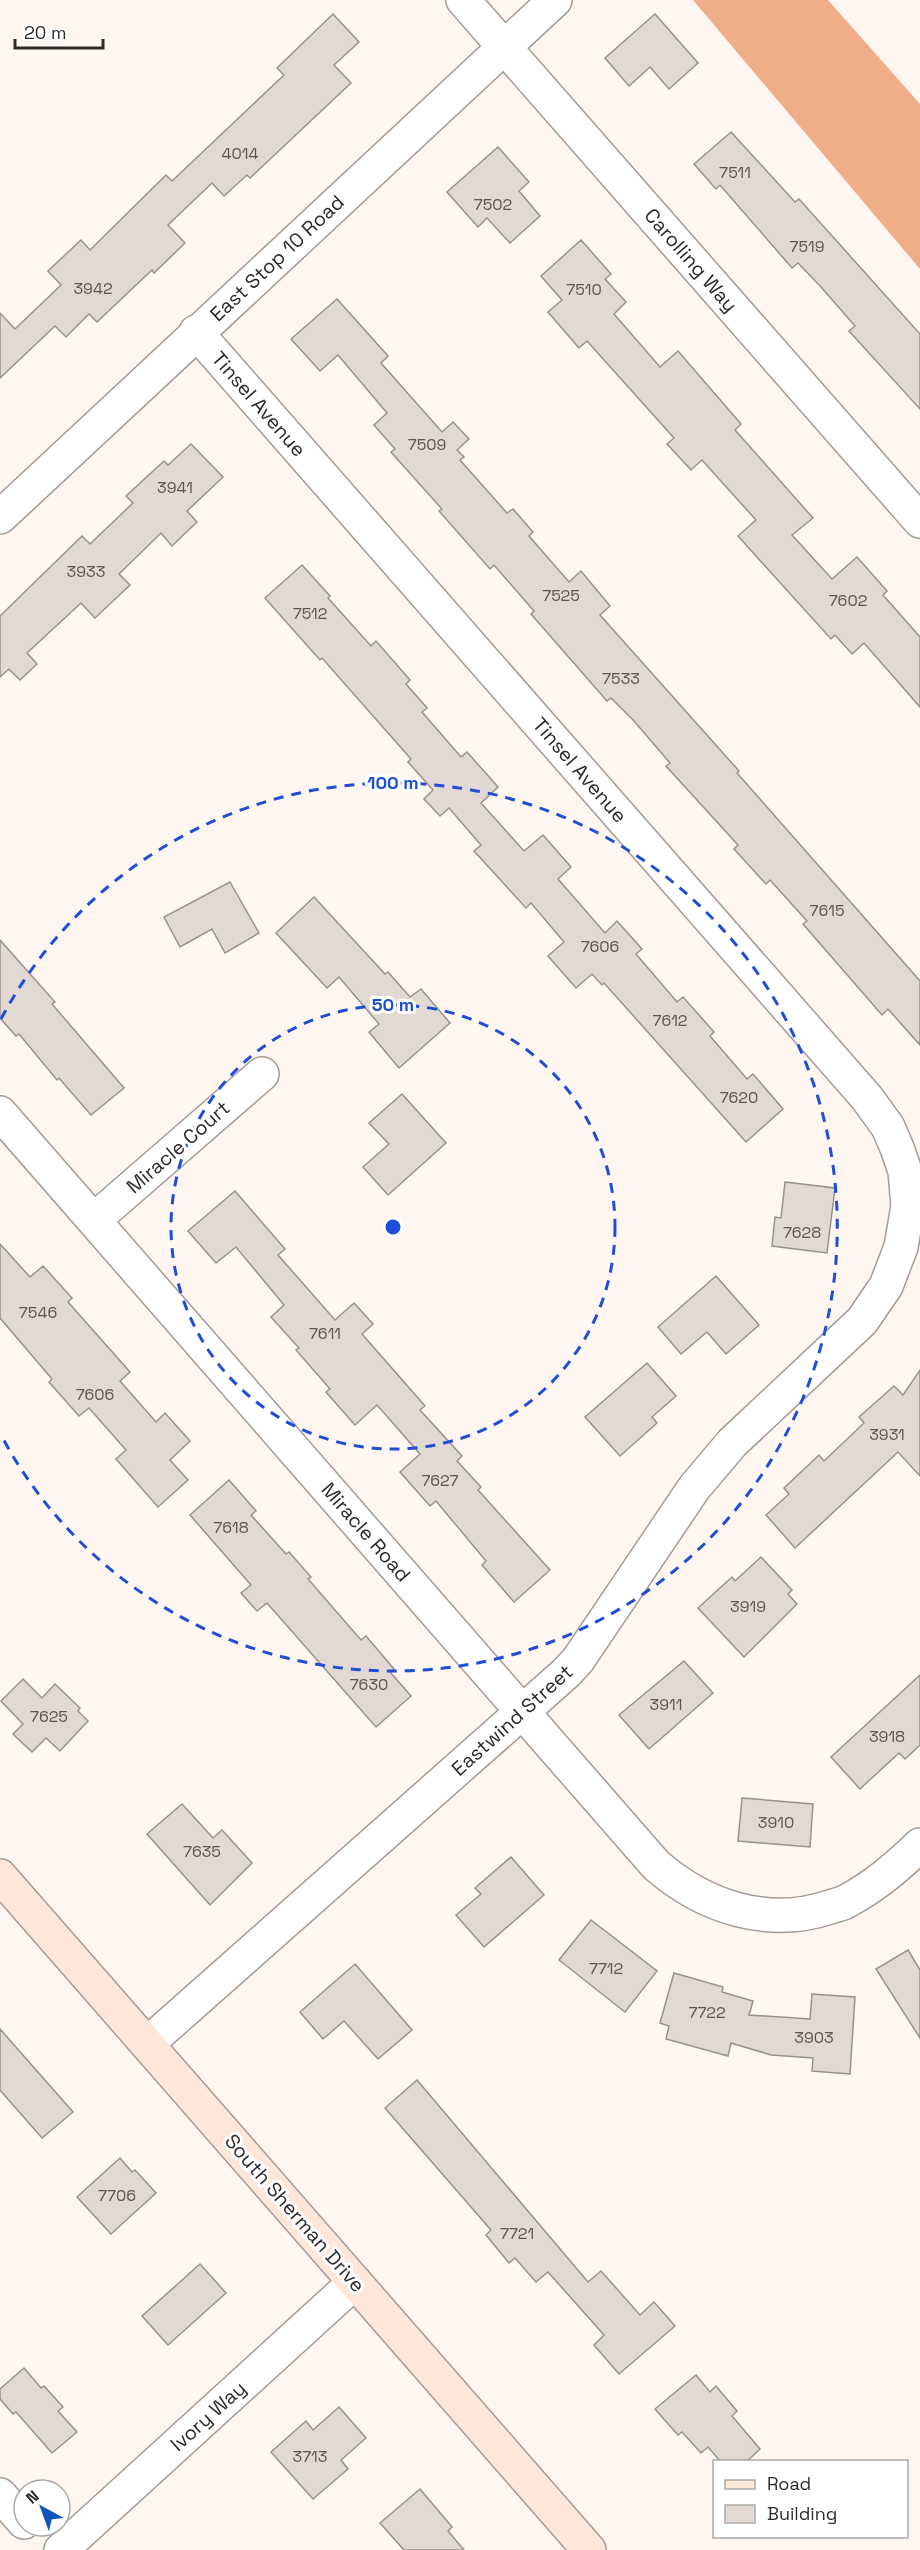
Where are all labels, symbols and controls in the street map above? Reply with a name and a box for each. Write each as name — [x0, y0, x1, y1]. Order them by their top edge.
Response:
scale bar — [15, 12, 104, 50]
text: 20 m — [24, 21, 67, 44]
house number: 4014 — [222, 143, 258, 164]
house number: 7511 — [719, 162, 751, 183]
street label: East Stop 10 Road — [204, 189, 350, 327]
house number: 7502 — [474, 194, 512, 215]
street label: Carolling Way — [639, 203, 743, 317]
house number: 7519 — [790, 236, 824, 257]
house number: 3942 — [73, 278, 113, 299]
house number: 7510 — [566, 279, 602, 300]
street label: Tinsel Avenue — [206, 346, 312, 462]
house number: 7509 — [408, 434, 446, 455]
house number: 3941 — [157, 477, 193, 498]
house number: 3933 — [67, 561, 105, 582]
house number: 7525 — [542, 585, 580, 606]
house number: 7602 — [829, 590, 867, 611]
house number: 7512 — [293, 603, 327, 624]
house number: 7533 — [602, 668, 640, 689]
street label: Tinsel Avenue — [527, 712, 633, 828]
text: 100 m — [367, 771, 419, 794]
house number: 7615 — [810, 900, 844, 921]
house number: 7606 — [581, 936, 619, 957]
text: 50 m — [372, 993, 414, 1016]
house number: 7612 — [652, 1010, 688, 1031]
house number: 7620 — [720, 1087, 758, 1108]
street label: Miracle Court — [121, 1095, 235, 1199]
centre of rings — [383, 1217, 403, 1237]
house number: 7628 — [783, 1222, 821, 1243]
house number: 7546 — [19, 1302, 57, 1323]
house number: 7611 — [309, 1323, 341, 1344]
house number: 7606 — [76, 1384, 114, 1405]
house number: 3931 — [869, 1424, 905, 1445]
house number: 7627 — [421, 1470, 459, 1491]
street label: Miracle Road — [316, 1477, 416, 1587]
house number: 7618 — [213, 1517, 249, 1538]
house number: 3919 — [730, 1596, 766, 1617]
street label: Eastwind Street — [446, 1659, 578, 1781]
house number: 7630 — [350, 1674, 388, 1695]
house number: 3911 — [650, 1694, 682, 1715]
house number: 7625 — [30, 1706, 68, 1727]
house number: 3918 — [869, 1726, 905, 1747]
house number: 3910 — [758, 1812, 794, 1833]
house number: 7635 — [183, 1841, 221, 1862]
house number: 7712 — [589, 1958, 623, 1979]
house number: 7722 — [688, 2002, 726, 2023]
house number: 3903 — [794, 2027, 834, 2048]
street label: South Sherman Drive — [219, 2128, 371, 2298]
house number: 7706 — [98, 2185, 136, 2206]
house number: 7721 — [500, 2223, 534, 2244]
street label: Ivory Way — [165, 2375, 251, 2457]
house number: 3713 — [293, 2446, 327, 2467]
legend — [713, 2460, 908, 2538]
text: Road — [767, 2472, 811, 2495]
north arrow — [12, 2478, 72, 2538]
text: N — [22, 2486, 43, 2509]
text: Building — [767, 2502, 837, 2525]

